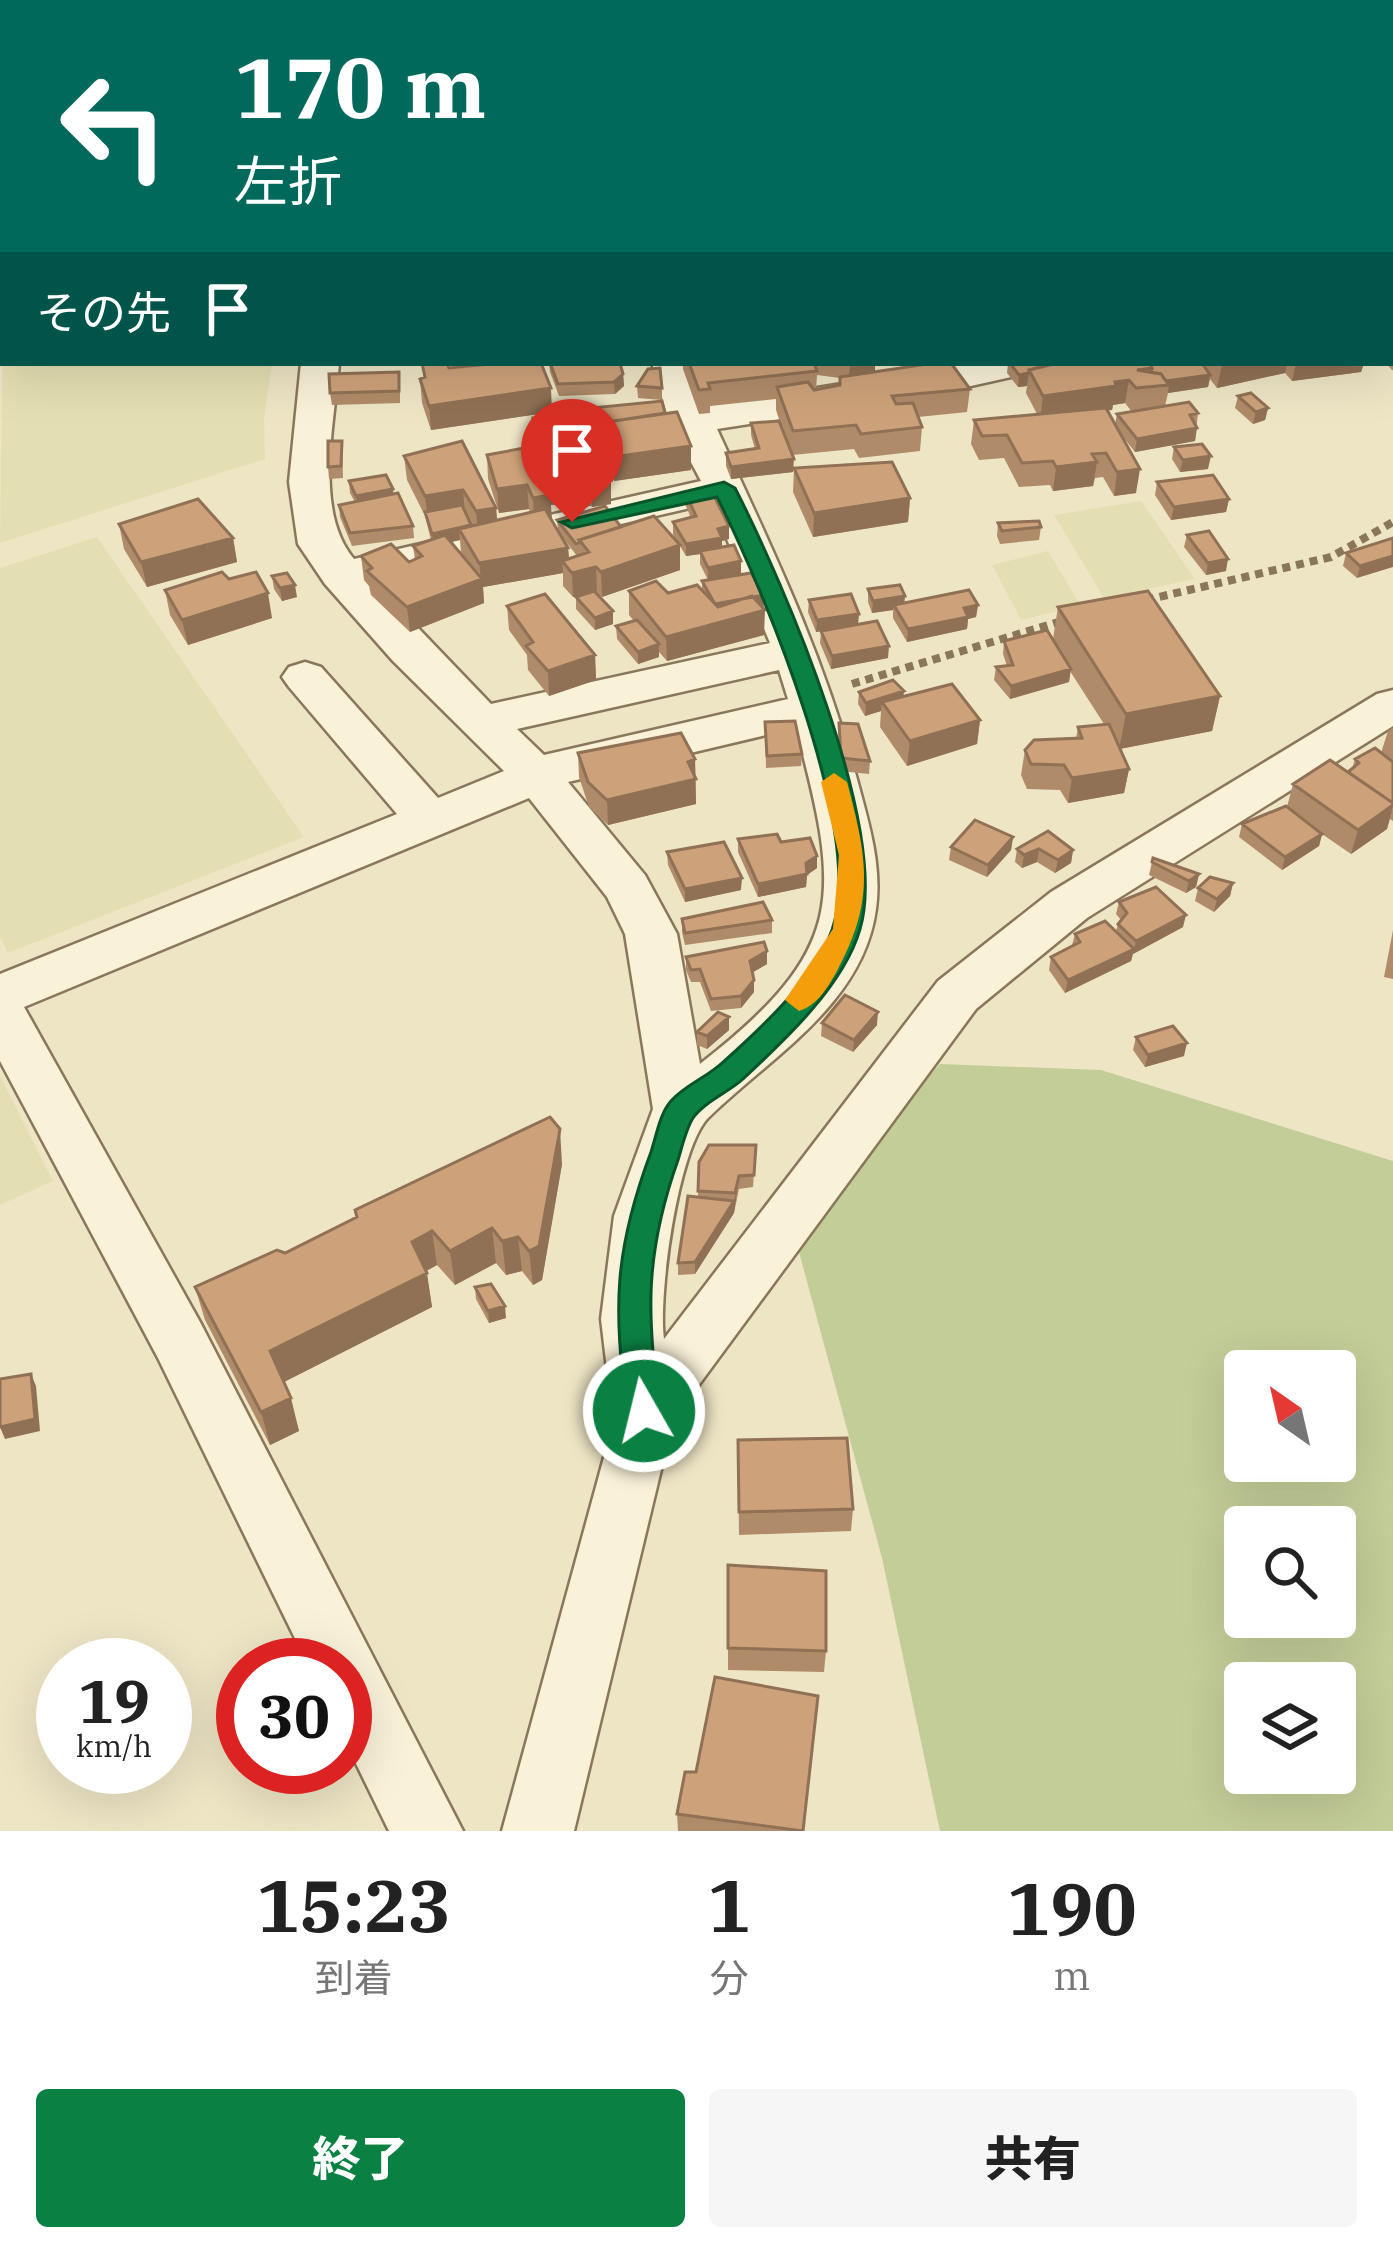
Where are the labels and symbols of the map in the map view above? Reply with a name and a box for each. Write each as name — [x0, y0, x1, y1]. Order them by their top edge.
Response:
pin — [521, 399, 623, 522]
position arrow — [581, 1348, 707, 1474]
north arrow — [1224, 1350, 1356, 1482]
speed limit sign: 30 — [216, 1638, 372, 1794]

